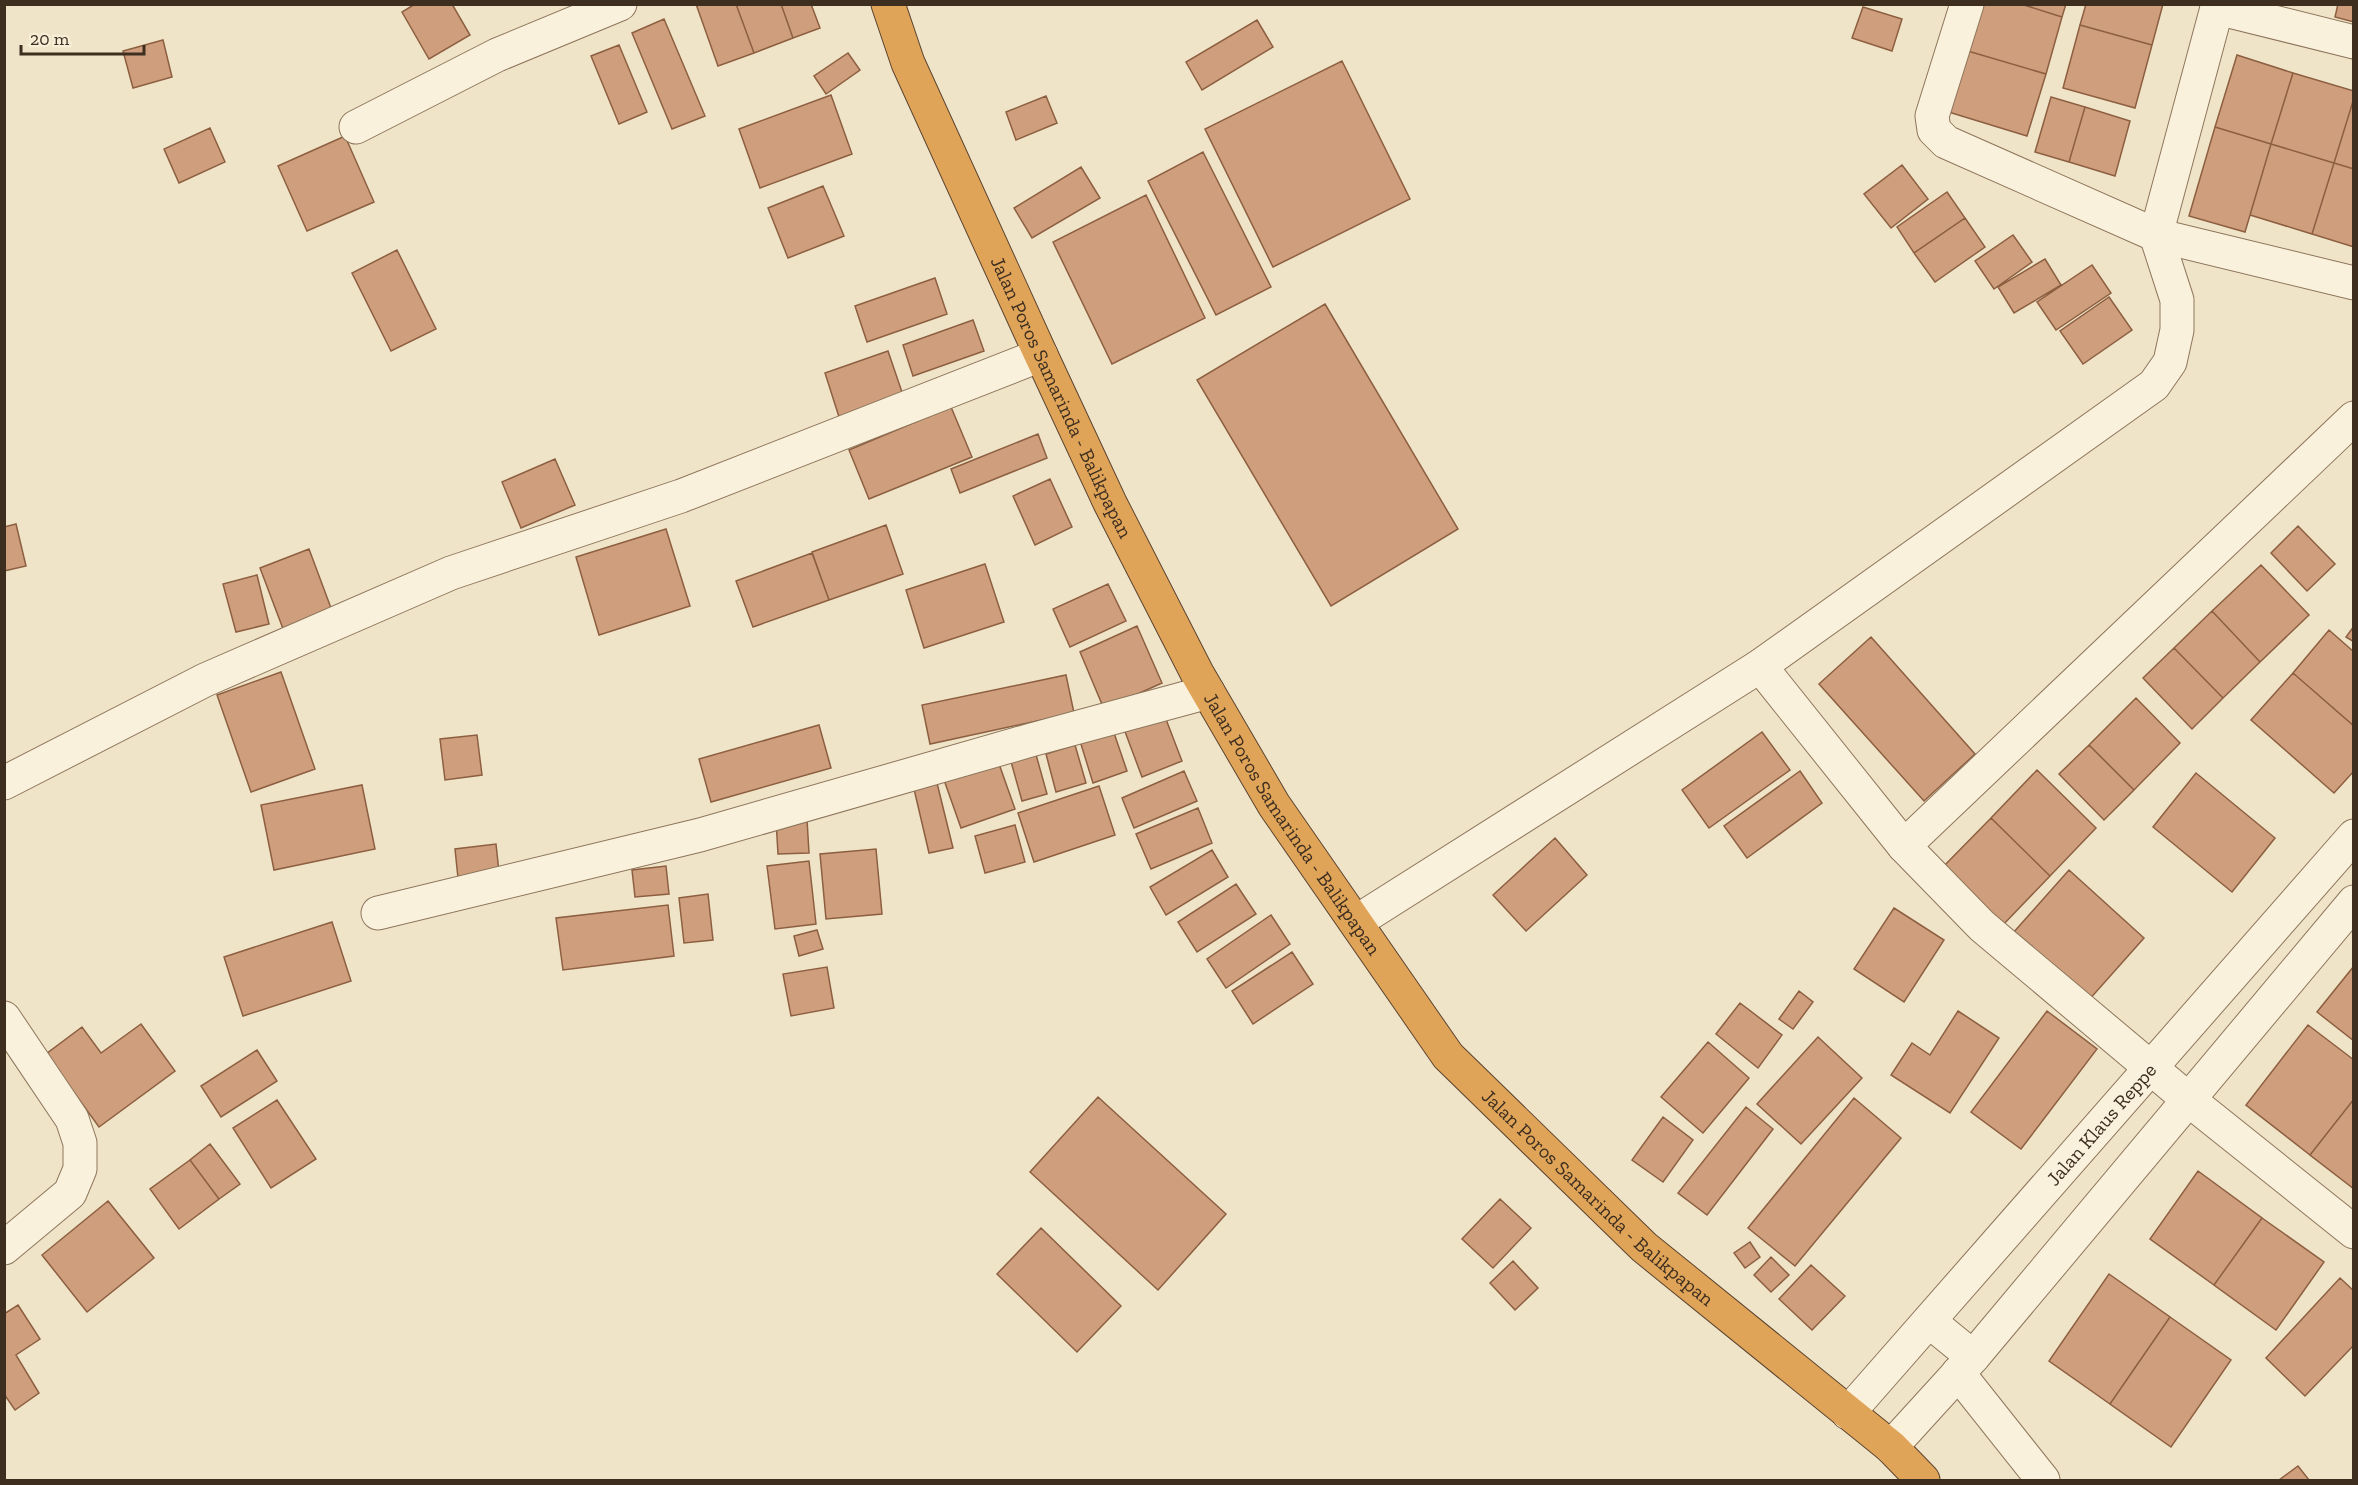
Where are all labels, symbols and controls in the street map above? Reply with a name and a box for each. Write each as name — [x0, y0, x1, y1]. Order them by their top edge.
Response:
scale bar — [21, 18, 144, 56]
text: 20 m — [30, 28, 70, 50]
street label: Jalan Poros Samarinda - Balikpapan — [986, 253, 1138, 542]
street label: Jalan Poros Samarinda - Balikpapan — [1199, 688, 1387, 960]
street label: Jalan Klaus Reppe — [2041, 1058, 2161, 1190]
street label: Jalan Poros Samarinda - Balikpapan — [1477, 1084, 1719, 1311]

